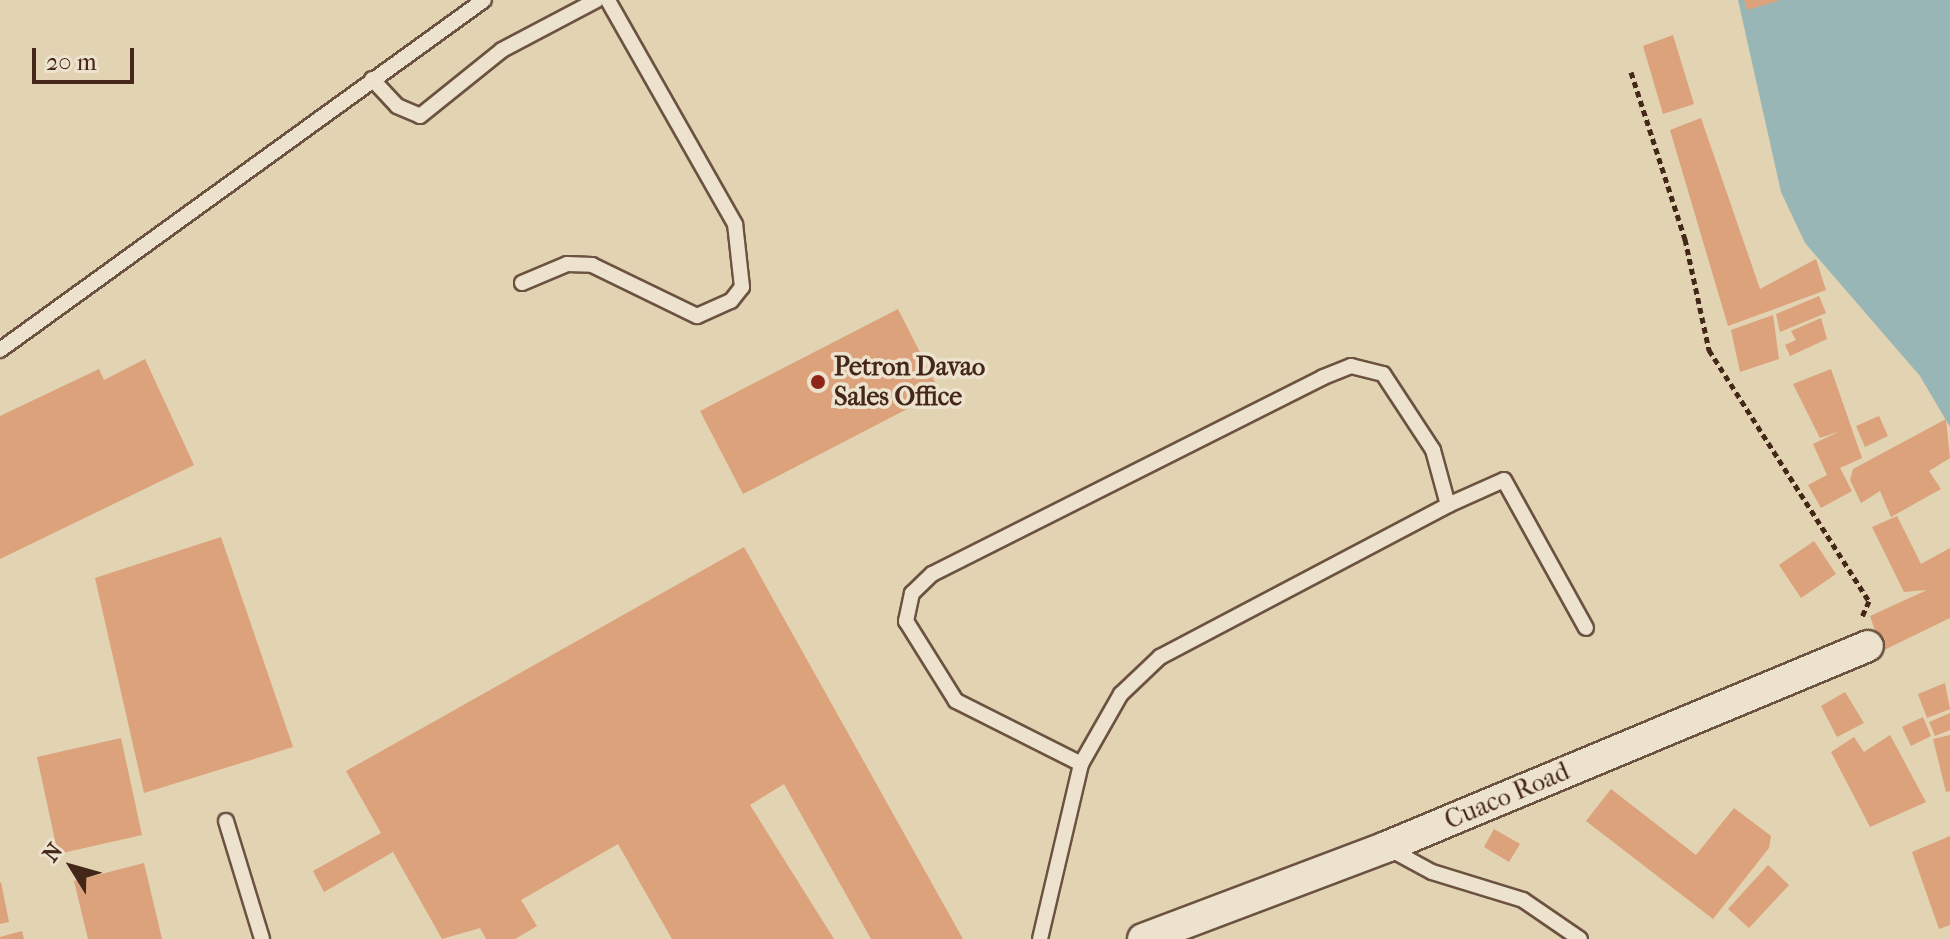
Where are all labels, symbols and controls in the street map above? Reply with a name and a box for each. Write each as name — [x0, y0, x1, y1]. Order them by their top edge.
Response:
scale bar — [36, 32, 138, 82]
text: 20 m — [46, 48, 97, 76]
place label: Petron Davao Sales Office — [834, 351, 985, 412]
marker: Petron Davao Sales Office — [809, 373, 827, 391]
street label: Cuaco Road — [1440, 756, 1574, 836]
north arrow — [32, 827, 112, 907]
text: N — [37, 838, 68, 867]

